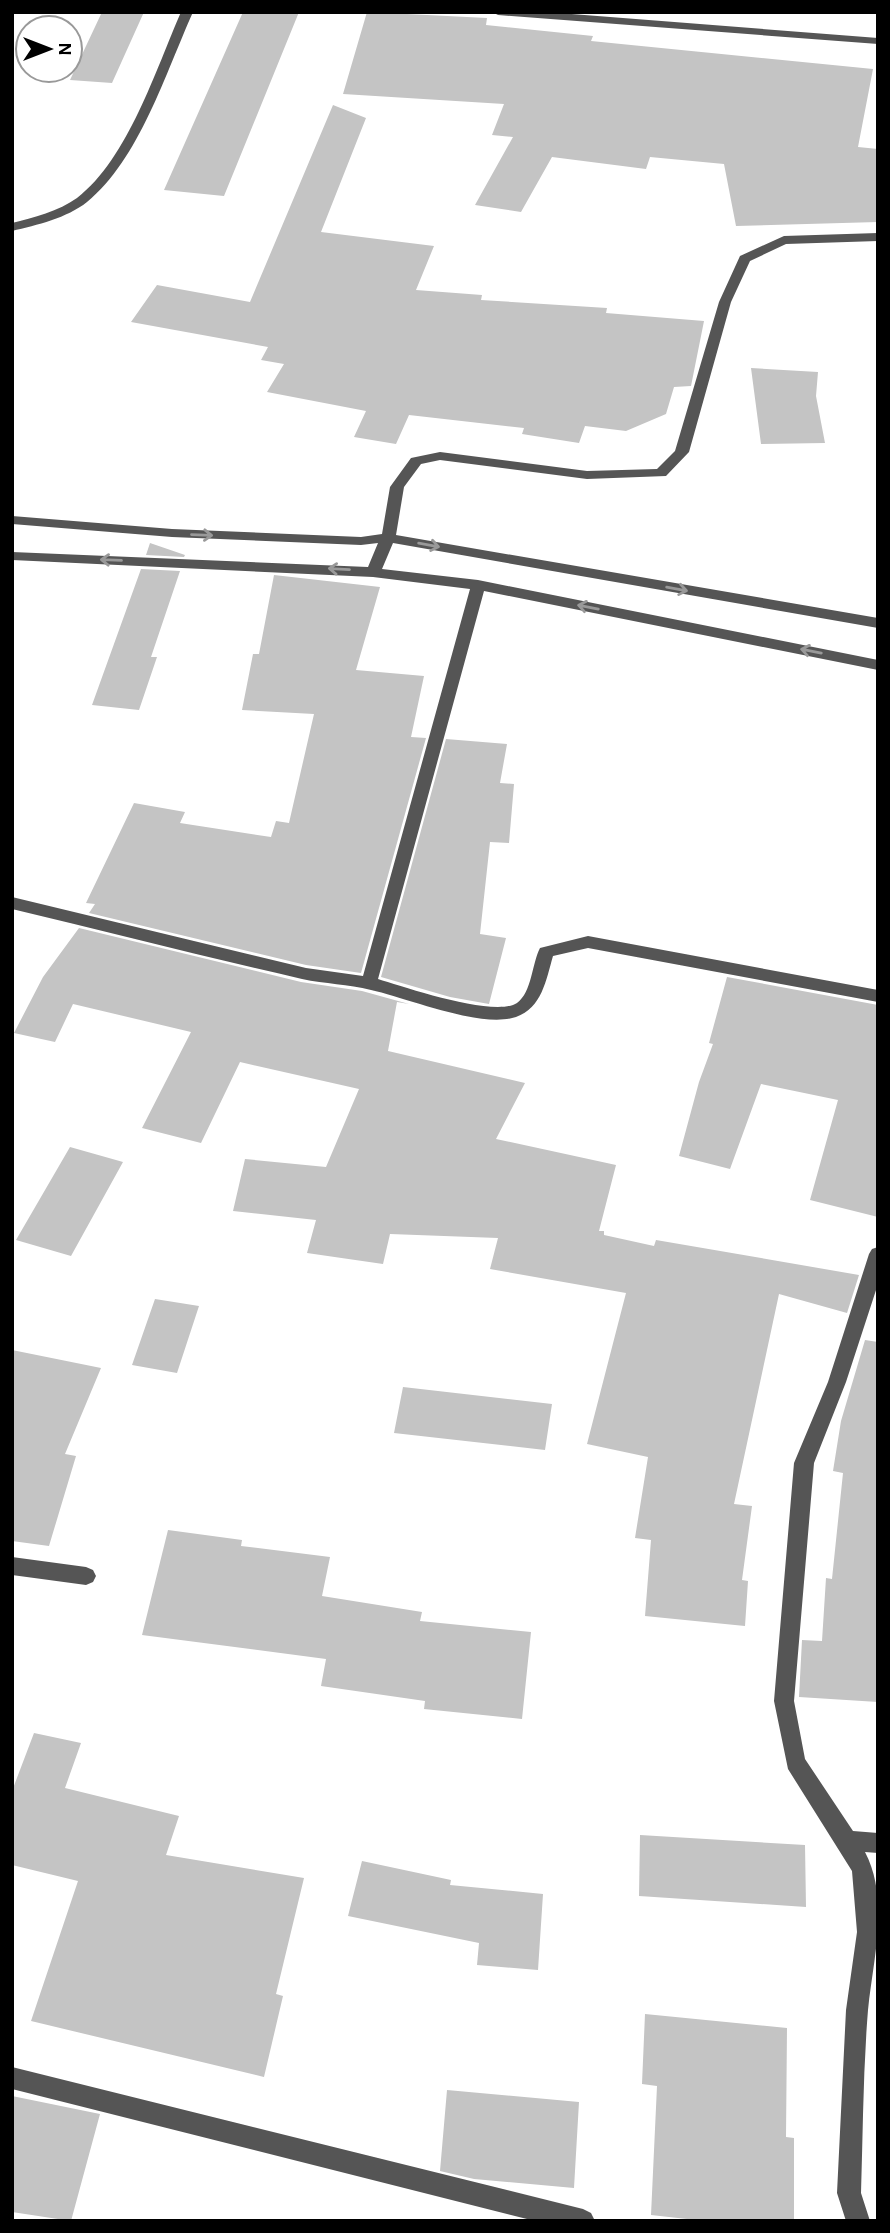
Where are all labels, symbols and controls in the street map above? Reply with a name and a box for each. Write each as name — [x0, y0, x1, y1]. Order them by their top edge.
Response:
north arrow — [14, 14, 84, 84]
text: N — [55, 42, 74, 56]
one-way arrow — [191, 528, 214, 541]
one-way arrow — [417, 539, 440, 553]
one-way arrow — [100, 553, 123, 567]
one-way arrow — [327, 563, 350, 576]
one-way arrow — [665, 583, 688, 596]
one-way arrow — [577, 599, 600, 613]
one-way arrow — [800, 644, 823, 658]

